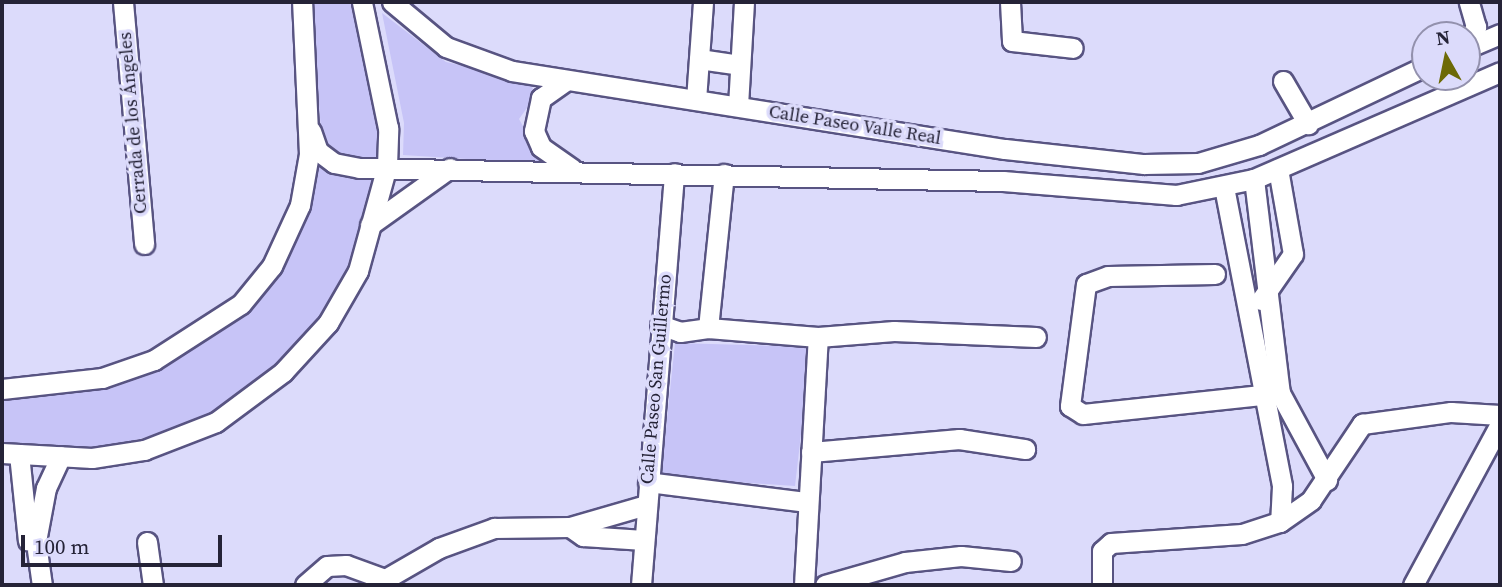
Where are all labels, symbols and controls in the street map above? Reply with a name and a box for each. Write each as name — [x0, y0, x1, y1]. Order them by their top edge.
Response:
north arrow — [1411, 21, 1481, 91]
text: N — [1434, 23, 1452, 51]
street label: Cerrada de los Ángeles — [114, 31, 152, 215]
street label: Calle Paseo Valle Real — [767, 101, 943, 149]
street label: Calle Paseo San Guillermo — [636, 273, 676, 485]
scale bar — [24, 520, 226, 564]
text: 100 m — [34, 532, 89, 561]

